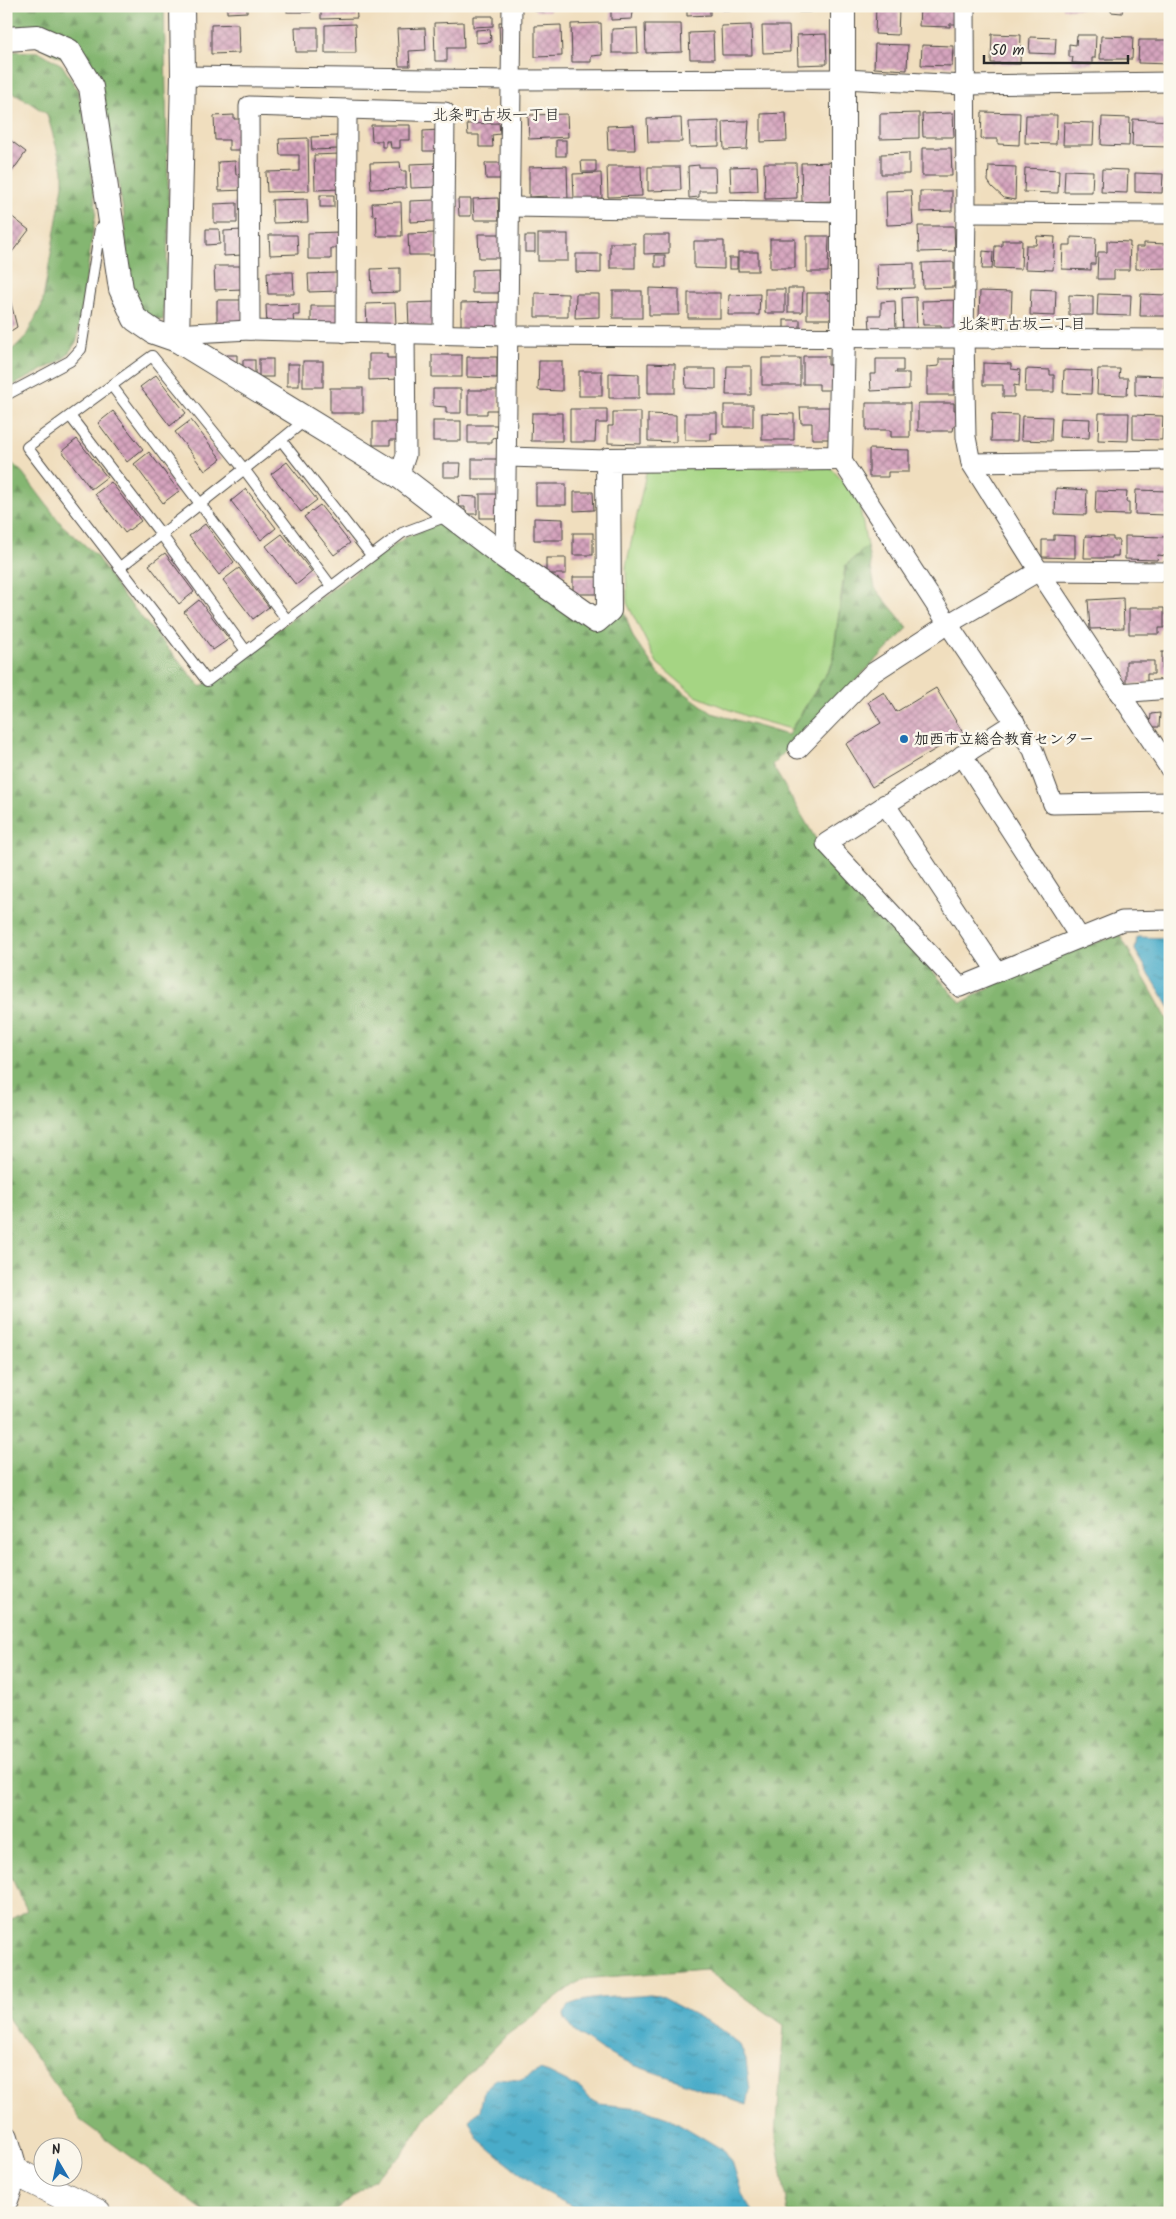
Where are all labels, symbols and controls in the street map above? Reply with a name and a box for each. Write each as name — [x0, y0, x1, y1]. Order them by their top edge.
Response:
scale bar — [984, 32, 1127, 64]
text: 50 m — [991, 39, 1025, 63]
district label: 北条町古坂一丁目 — [432, 103, 560, 128]
district label: 北条町古坂二丁目 — [958, 312, 1086, 337]
place label: 加西市立総合教育センター — [914, 728, 1094, 752]
marker: 加西市立総合教育センター — [898, 733, 910, 745]
north arrow — [32, 2136, 82, 2186]
text: N — [50, 2139, 62, 2162]

